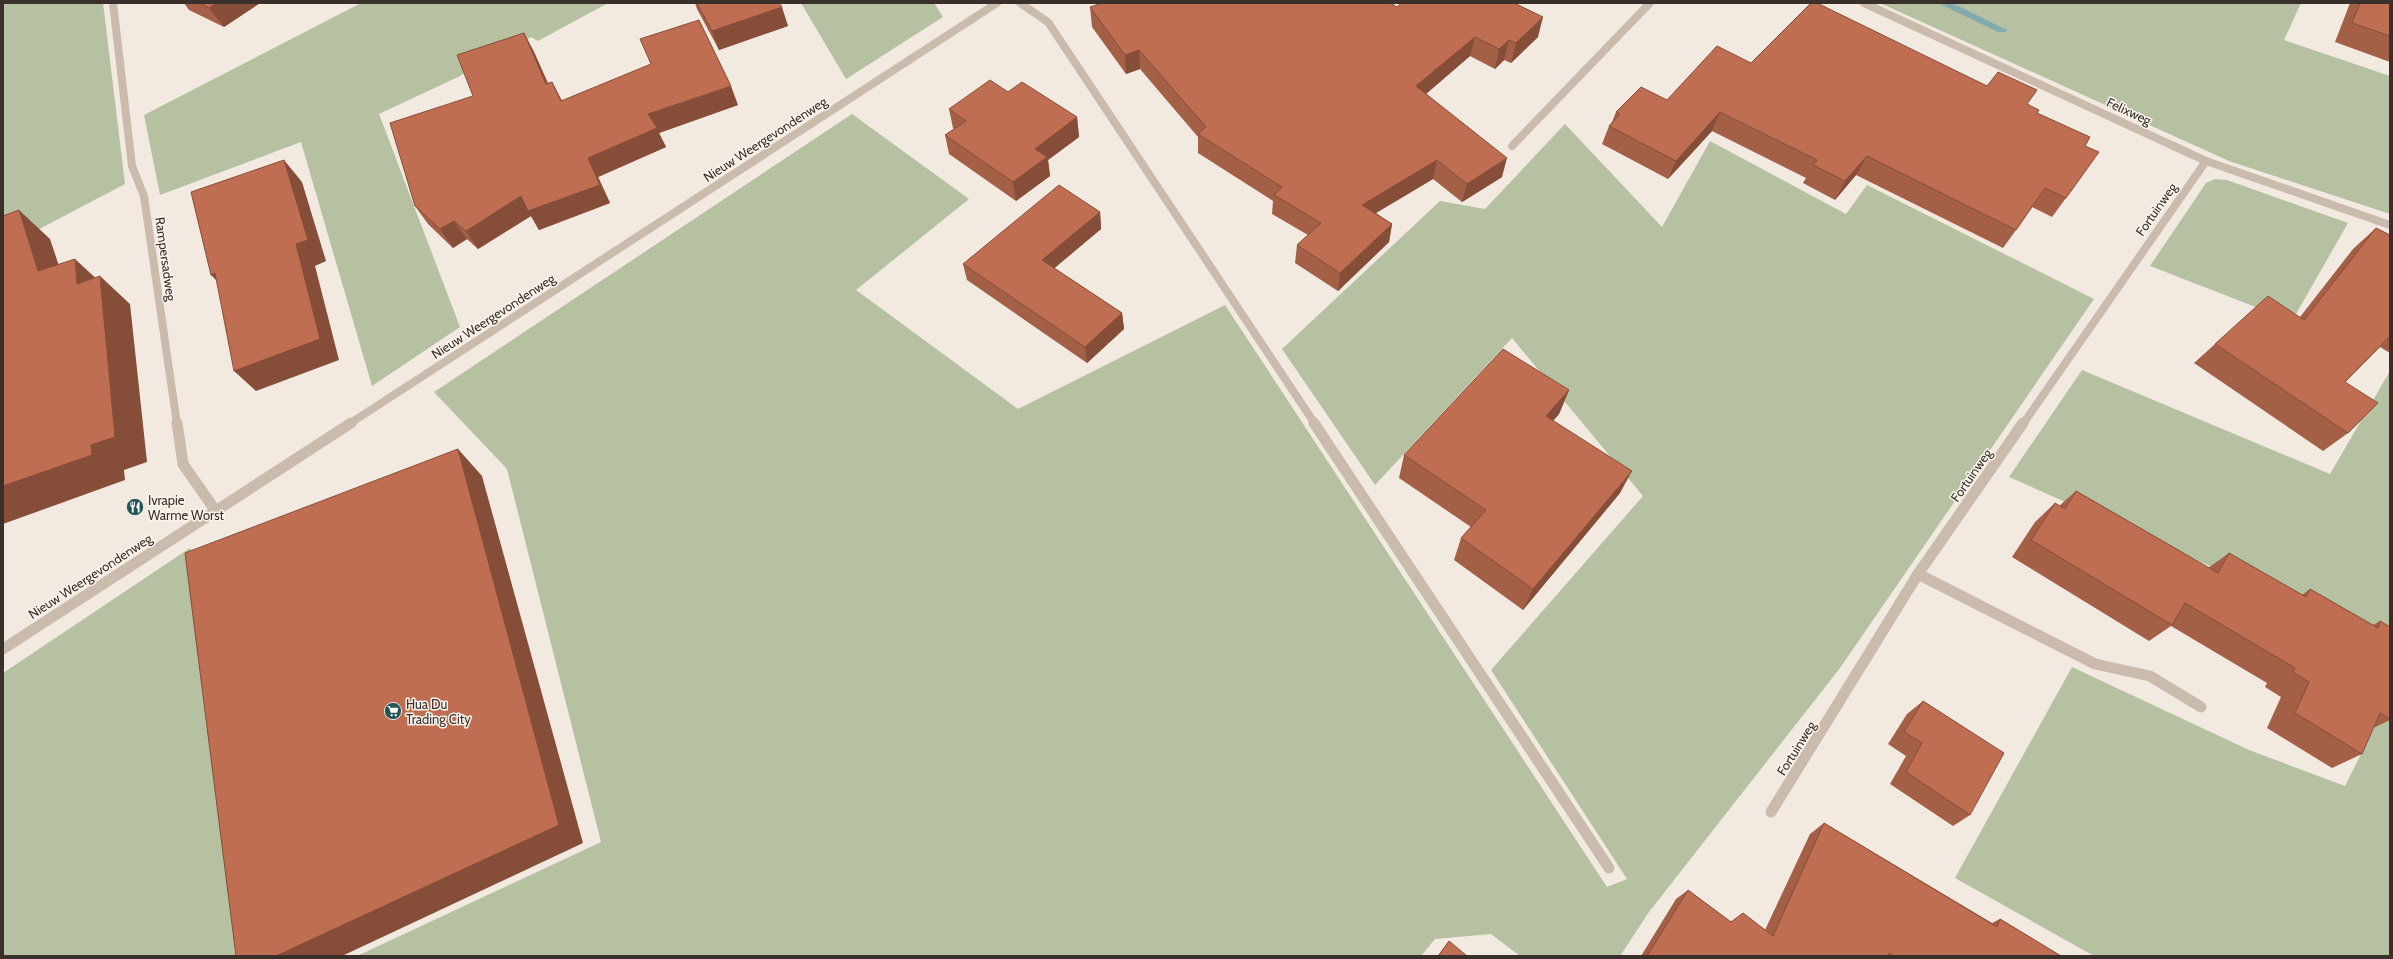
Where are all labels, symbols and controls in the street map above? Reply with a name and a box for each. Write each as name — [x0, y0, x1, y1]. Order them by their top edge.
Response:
street label: Nieuw Weergevondenweg — [700, 93, 830, 185]
street label: Felixweg — [2104, 94, 2154, 128]
street label: Fortuinweg — [2132, 179, 2180, 239]
street label: Rampersadweg — [152, 216, 180, 303]
street label: Nieuw Weergevondenweg — [428, 270, 558, 362]
street label: Fortuinweg — [1947, 445, 1995, 505]
place label: Ivrapie Warme Worst — [148, 492, 225, 523]
restaurant icon: Ivrapie Warme Worst — [125, 497, 145, 517]
street label: Nieuw Weergevondenweg — [25, 530, 155, 622]
place label: Hua Du Trading City — [406, 696, 471, 727]
supermarket icon: Hua Du Trading City — [383, 701, 403, 721]
street label: Fortuinweg — [1773, 717, 1819, 778]

